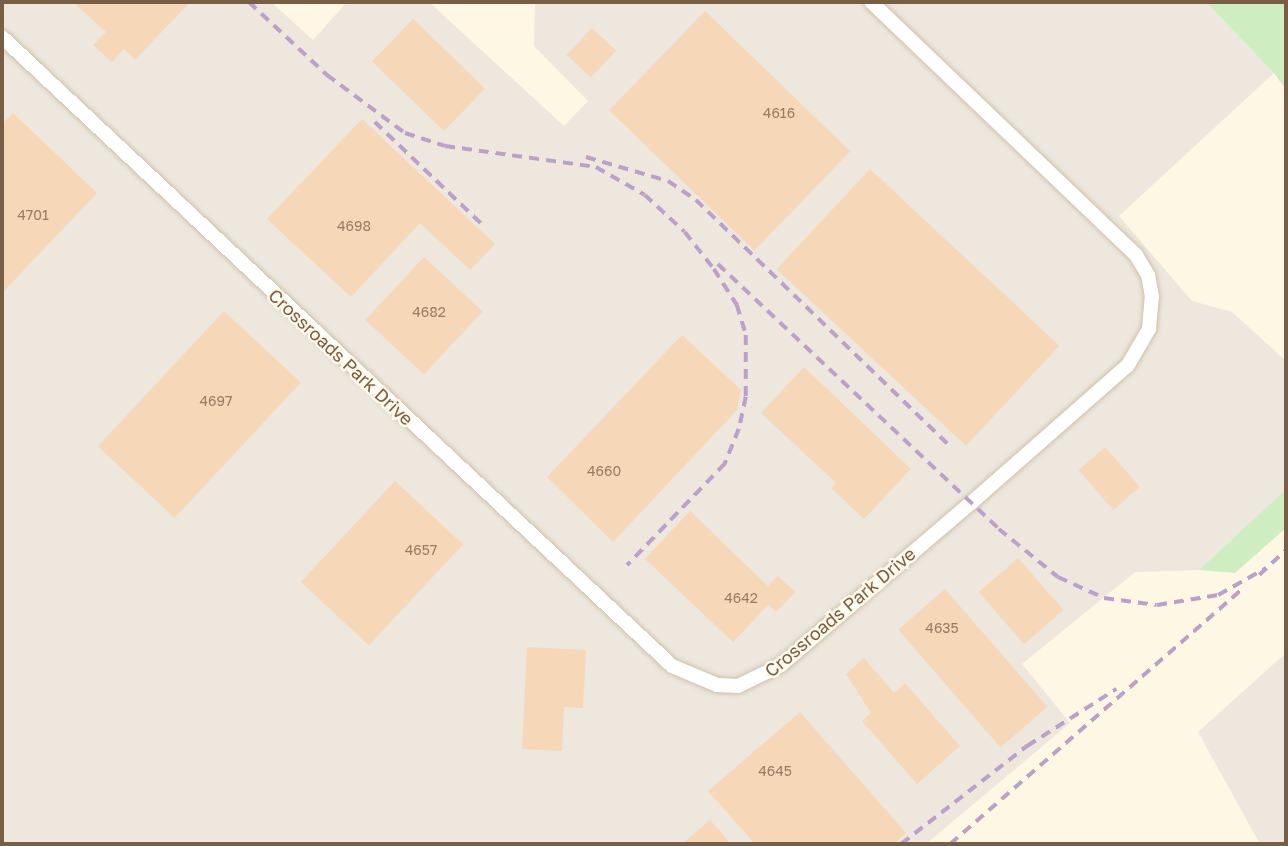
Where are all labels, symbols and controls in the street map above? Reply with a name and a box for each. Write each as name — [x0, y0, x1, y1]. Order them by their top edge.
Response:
house number: 4616 — [763, 105, 795, 121]
house number: 4701 — [17, 207, 49, 223]
house number: 4698 — [337, 218, 371, 234]
street label: Crossroads Park Drive — [264, 284, 418, 430]
house number: 4682 — [412, 304, 446, 320]
house number: 4697 — [200, 393, 232, 409]
house number: 4660 — [587, 463, 621, 479]
house number: 4657 — [405, 542, 437, 558]
street label: Crossroads Park Drive — [760, 543, 920, 681]
house number: 4642 — [724, 590, 758, 606]
house number: 4635 — [925, 620, 959, 636]
house number: 4645 — [758, 763, 792, 779]

